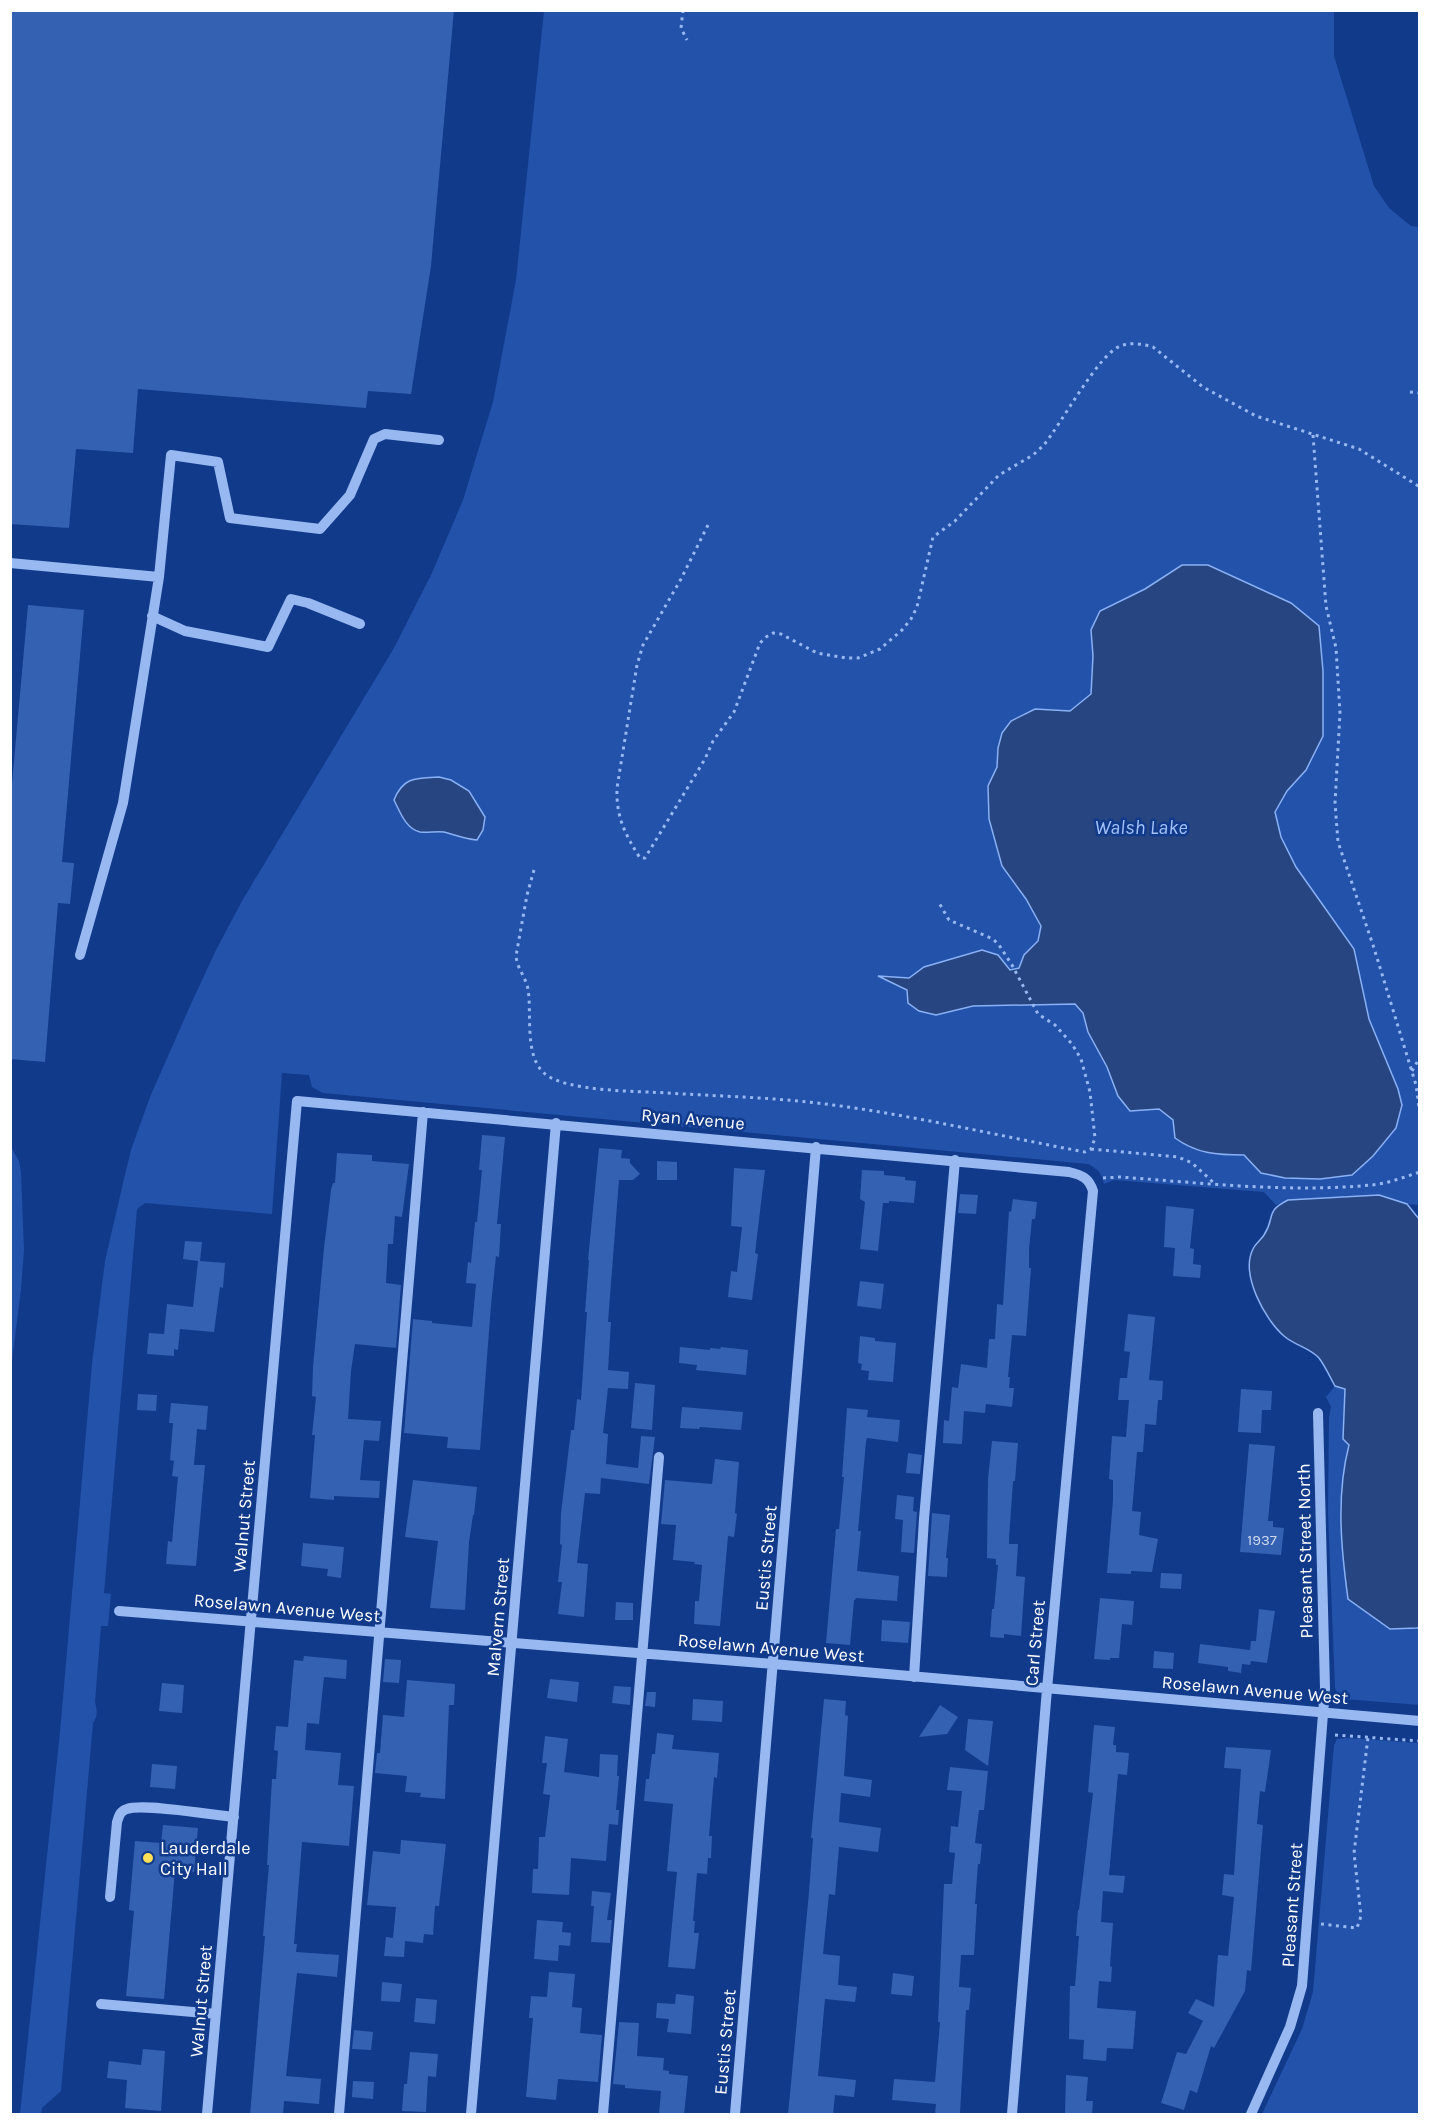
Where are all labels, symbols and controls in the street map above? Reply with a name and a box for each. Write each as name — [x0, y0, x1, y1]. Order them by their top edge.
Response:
water label: Walsh Lake — [1094, 816, 1188, 839]
street label: Ryan Avenue — [640, 1104, 746, 1134]
street label: Walnut Street — [228, 1459, 260, 1573]
street label: Pleasant Street North — [1292, 1463, 1318, 1639]
street label: Eustis Street — [750, 1504, 782, 1612]
house number: 1937 — [1247, 1531, 1277, 1549]
street label: Malvern Street — [482, 1556, 514, 1678]
street label: Roselawn Avenue West — [193, 1589, 381, 1627]
street label: Carl Street — [1020, 1599, 1050, 1687]
street label: Roselawn Avenue West — [677, 1629, 865, 1667]
street label: Roselawn Avenue West — [1161, 1671, 1349, 1709]
place label: Lauderdale City Hall — [160, 1837, 251, 1880]
street label: Pleasant Street — [1277, 1842, 1307, 1968]
marker: Lauderdale City Hall — [141, 1851, 155, 1865]
street label: Walnut Street — [185, 1944, 217, 2058]
street label: Eustis Street — [709, 1988, 741, 2096]

